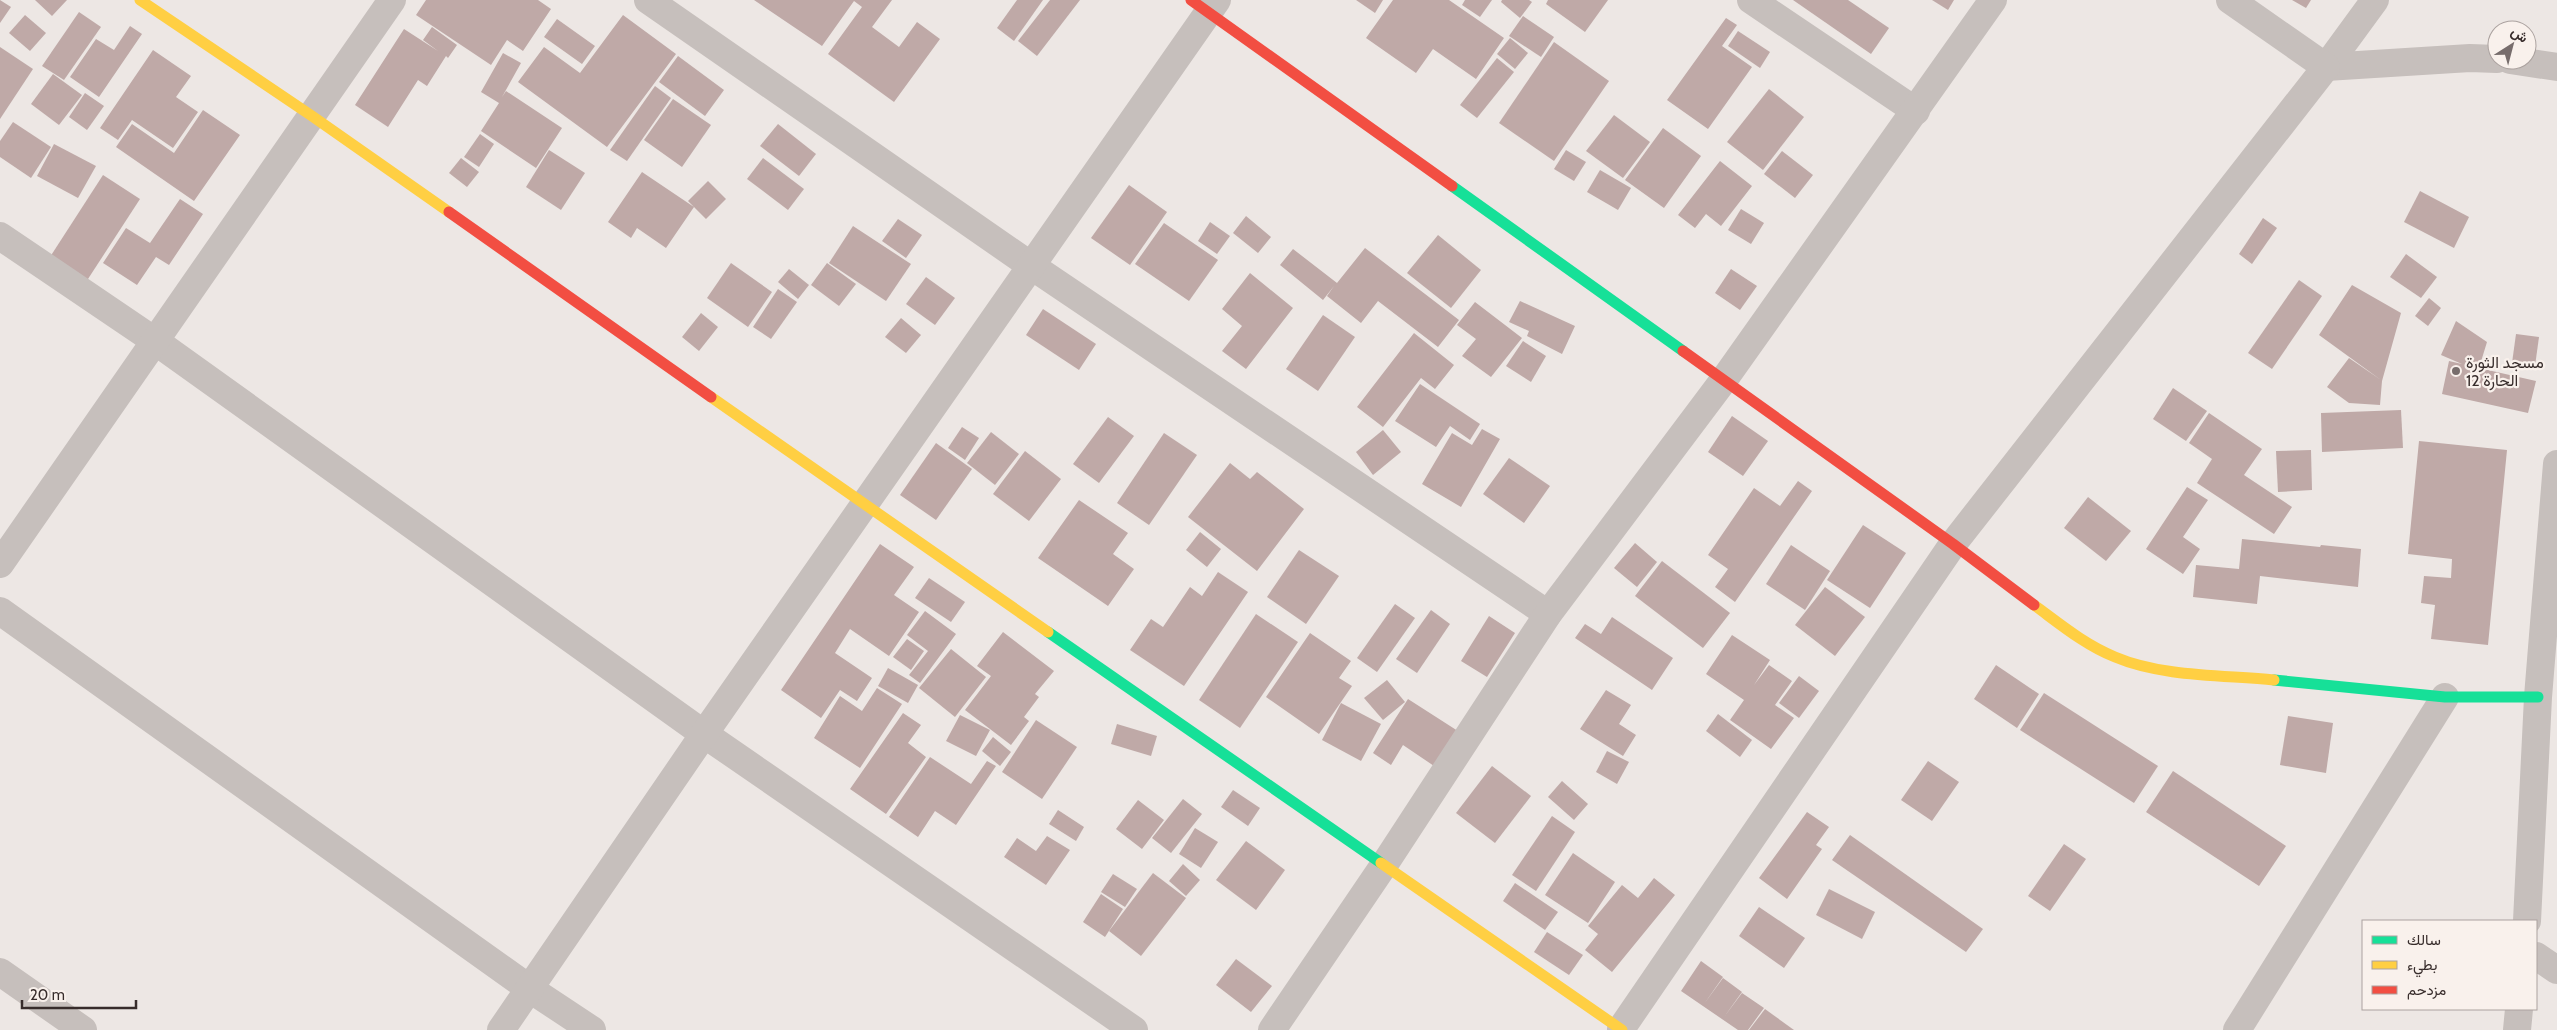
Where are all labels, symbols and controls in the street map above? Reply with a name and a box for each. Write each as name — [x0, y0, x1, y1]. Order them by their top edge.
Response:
north arrow — [2487, 20, 2537, 70]
text: ش — [2508, 22, 2532, 47]
place label: مسجد الثورة الحارة 12 — [2466, 353, 2544, 391]
marker: مسجد الثورة الحارة 12 — [2450, 365, 2462, 377]
legend — [2362, 920, 2537, 1010]
text: سالك — [2407, 931, 2441, 949]
text: بطيء — [2407, 956, 2437, 978]
scale bar — [22, 978, 136, 1010]
text: مزدحم — [2407, 981, 2446, 1000]
text: 20 m — [30, 986, 65, 1004]

